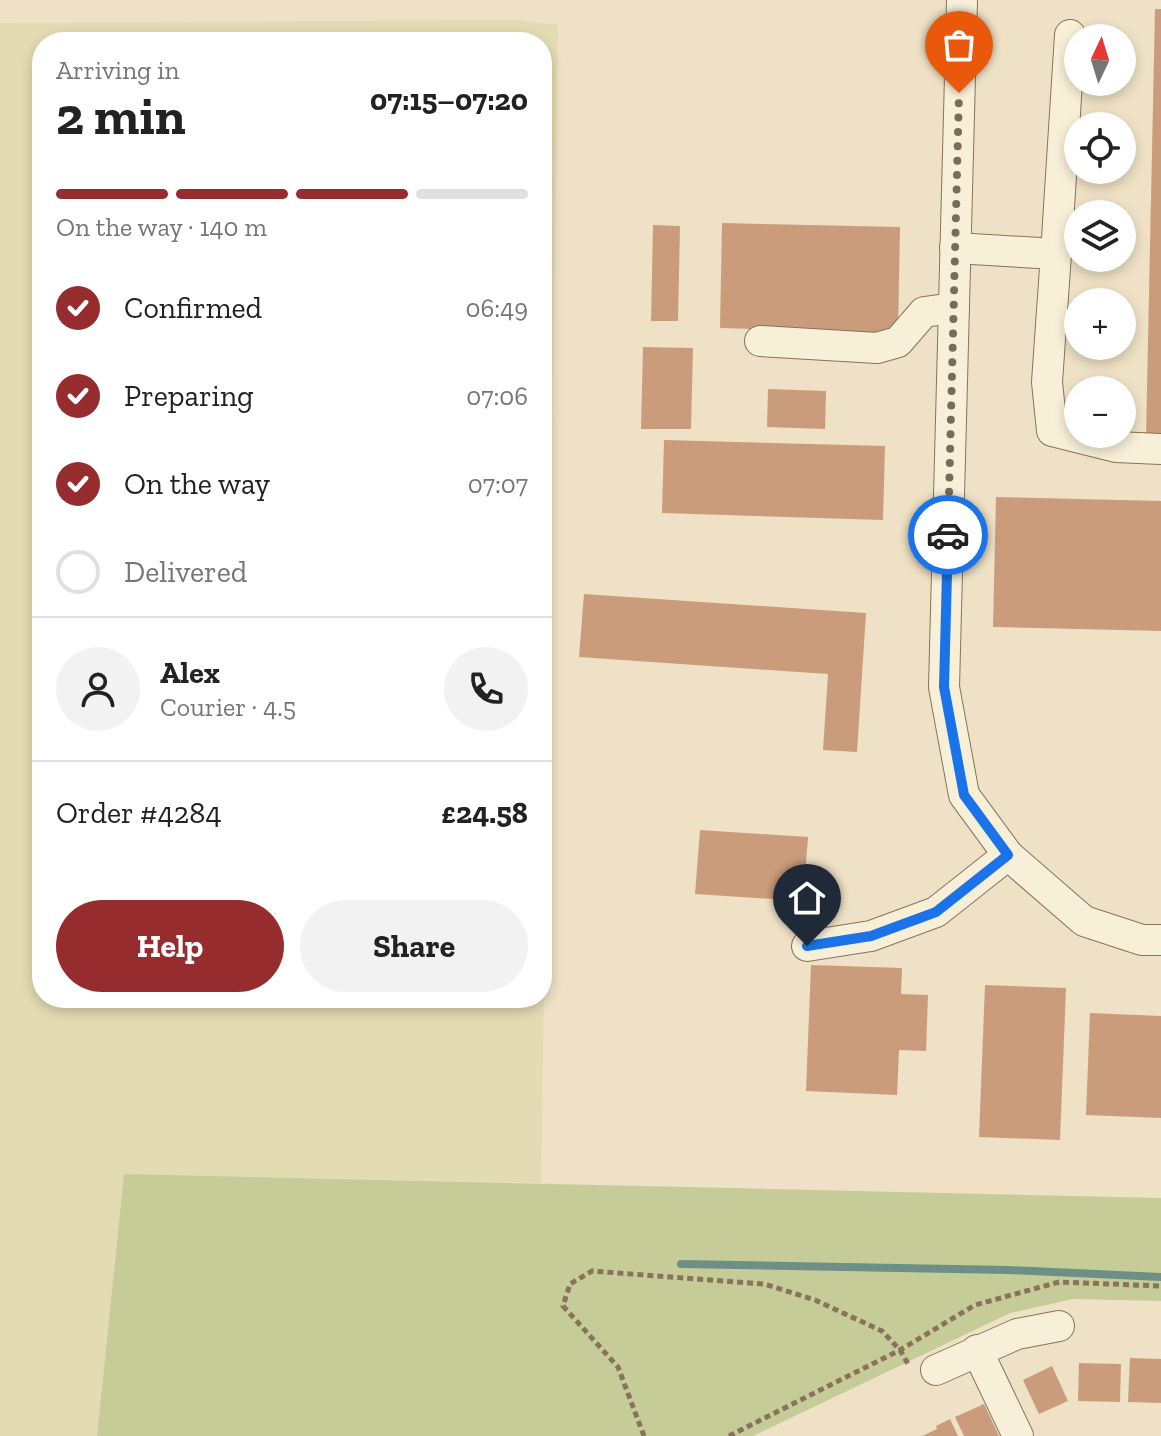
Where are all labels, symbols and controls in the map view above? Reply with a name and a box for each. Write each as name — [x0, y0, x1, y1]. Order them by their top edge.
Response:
pin — [925, 11, 993, 93]
icon: bag — [937, 23, 981, 67]
north arrow — [1064, 24, 1136, 96]
map controls — [1064, 24, 1136, 448]
text: Arriving in — [56, 54, 179, 86]
text: 07:15–07:20 — [370, 82, 528, 118]
text: 2 min — [56, 85, 186, 147]
button: locate — [1064, 112, 1136, 184]
button: layers — [1064, 200, 1136, 272]
text: On the way · 140 m — [56, 211, 267, 243]
icon: check — [56, 286, 100, 330]
button: + — [1064, 288, 1136, 360]
text: Confirmed — [124, 290, 262, 326]
text: 06:49 — [466, 292, 528, 324]
icon: check — [56, 374, 100, 418]
button: − — [1064, 376, 1136, 448]
text: Preparing — [124, 378, 254, 414]
text: 07:06 — [466, 380, 528, 412]
icon: check — [56, 462, 100, 506]
text: On the way — [124, 466, 270, 502]
text: 07:07 — [468, 468, 528, 500]
courier — [908, 495, 988, 575]
icon: car — [926, 513, 970, 557]
text: Delivered — [124, 554, 247, 590]
button: person — [56, 647, 140, 731]
button: phone — [444, 647, 528, 731]
text: Alex — [160, 655, 220, 691]
text: Courier · 4.5 — [160, 691, 296, 723]
text: Order #4284 — [56, 795, 222, 831]
text: £24.58 — [441, 795, 528, 831]
pin — [773, 864, 841, 946]
icon: home — [785, 876, 829, 920]
button: Help — [56, 900, 284, 992]
button: Share — [300, 900, 528, 992]

